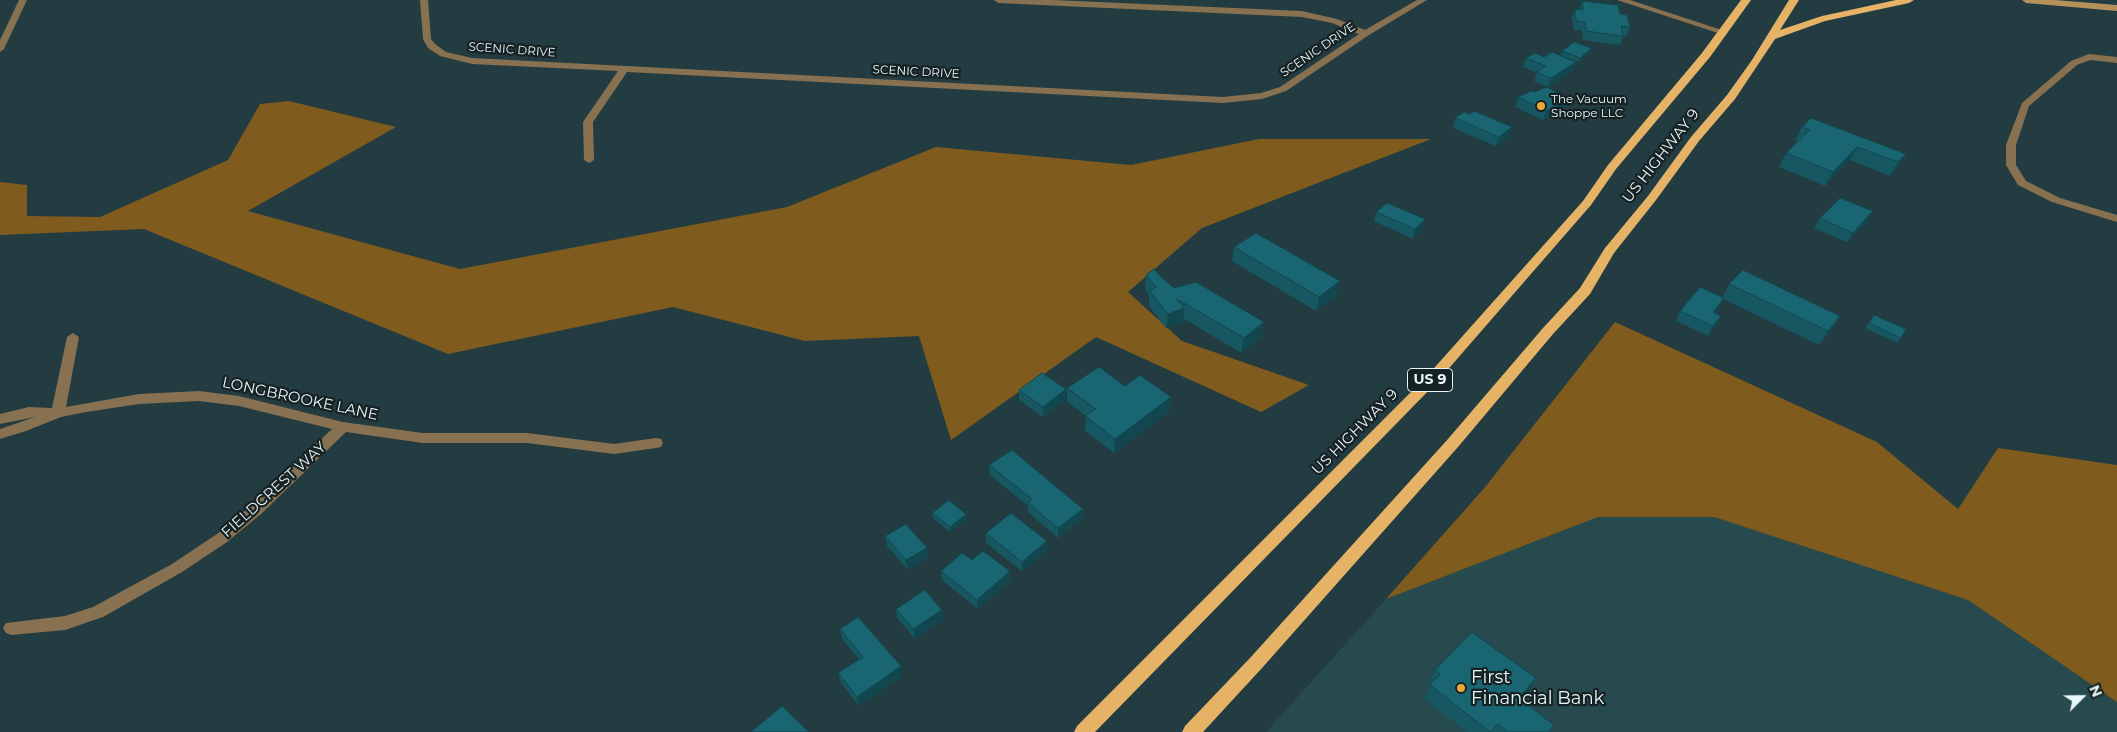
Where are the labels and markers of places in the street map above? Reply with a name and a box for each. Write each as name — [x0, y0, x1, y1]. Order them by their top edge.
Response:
place label: The Vacuum Shoppe LLC — [1551, 92, 1627, 120]
marker: The Vacuum Shoppe LLC — [1535, 100, 1547, 112]
place label: First Financial Bank — [1471, 667, 1604, 710]
marker: First Financial Bank — [1455, 682, 1467, 694]

